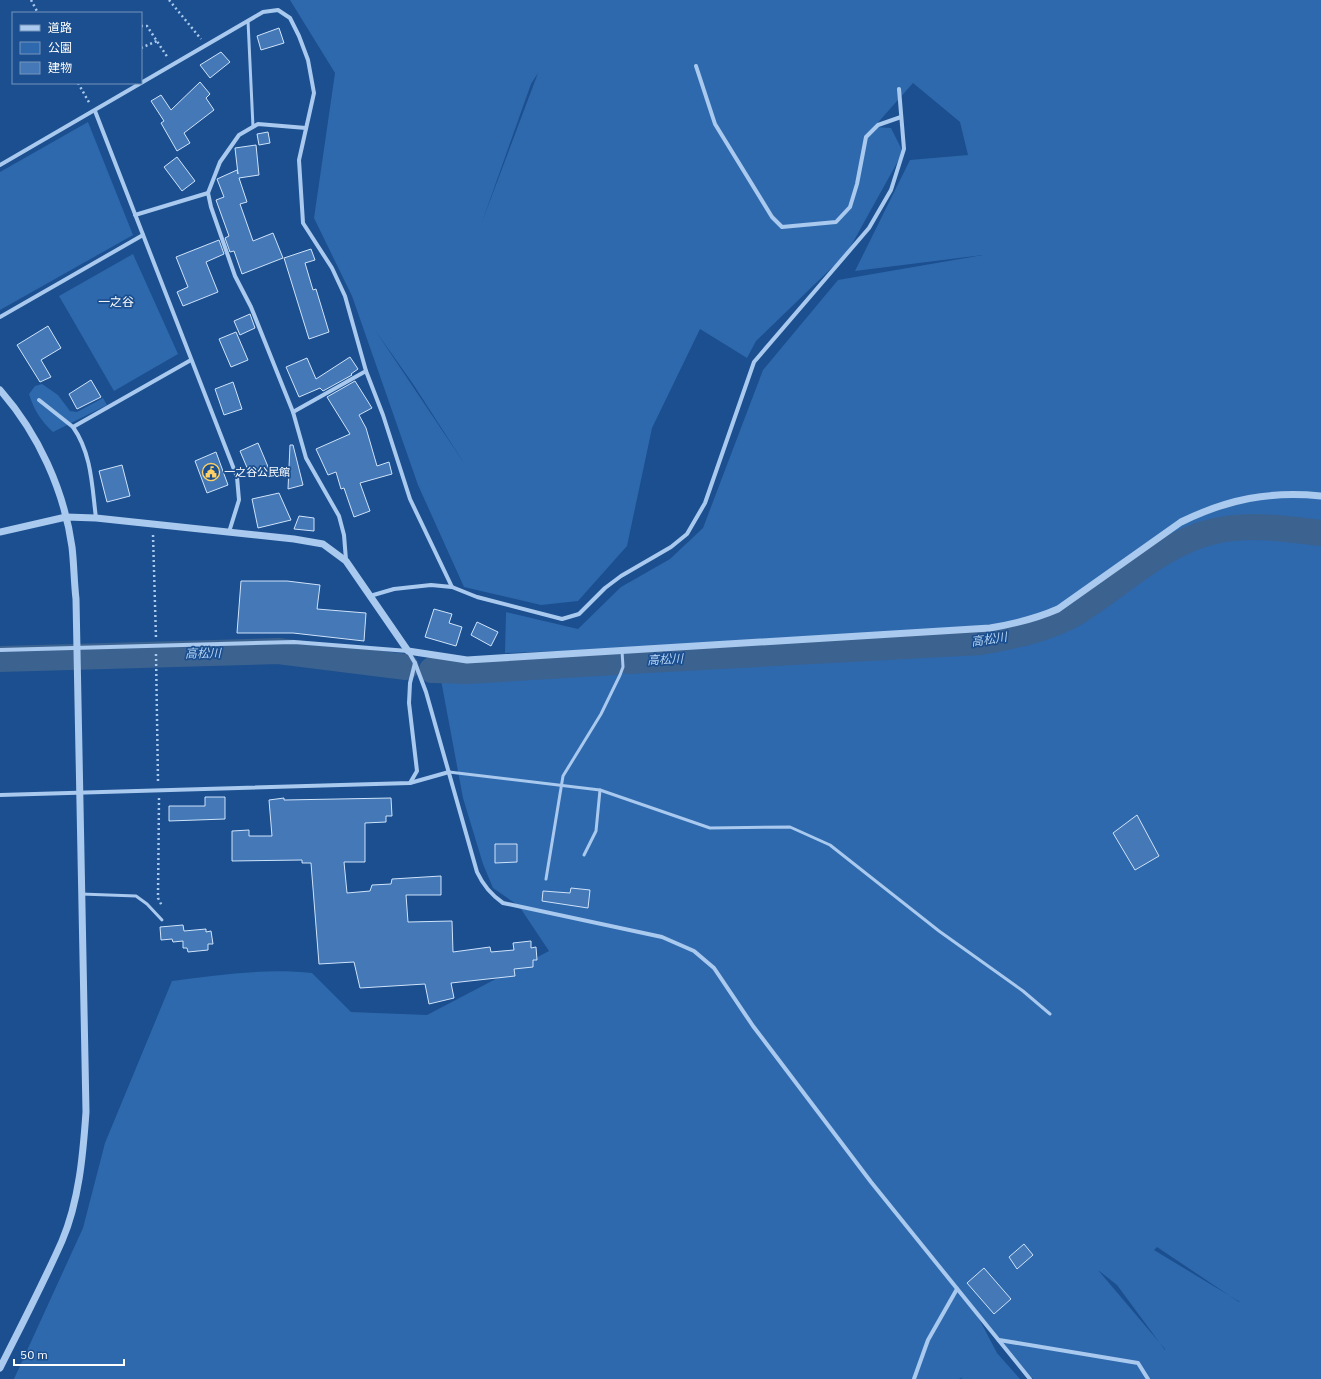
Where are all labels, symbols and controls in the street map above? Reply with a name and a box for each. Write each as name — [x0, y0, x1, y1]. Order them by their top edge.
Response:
legend — [12, 12, 142, 84]
text: 道路 — [48, 20, 72, 35]
text: 公園 — [48, 40, 72, 55]
text: 建物 — [48, 60, 72, 75]
district label: 一之谷 — [98, 294, 134, 309]
public building icon: 一之谷公民館 — [201, 462, 221, 482]
place label: 一之谷公民館 — [224, 465, 290, 479]
water label: 高松川 — [970, 629, 1010, 649]
water label: 高松川 — [185, 645, 223, 661]
water label: 高松川 — [647, 650, 685, 667]
scale bar — [14, 1341, 124, 1367]
text: 50 m — [20, 1347, 48, 1362]

